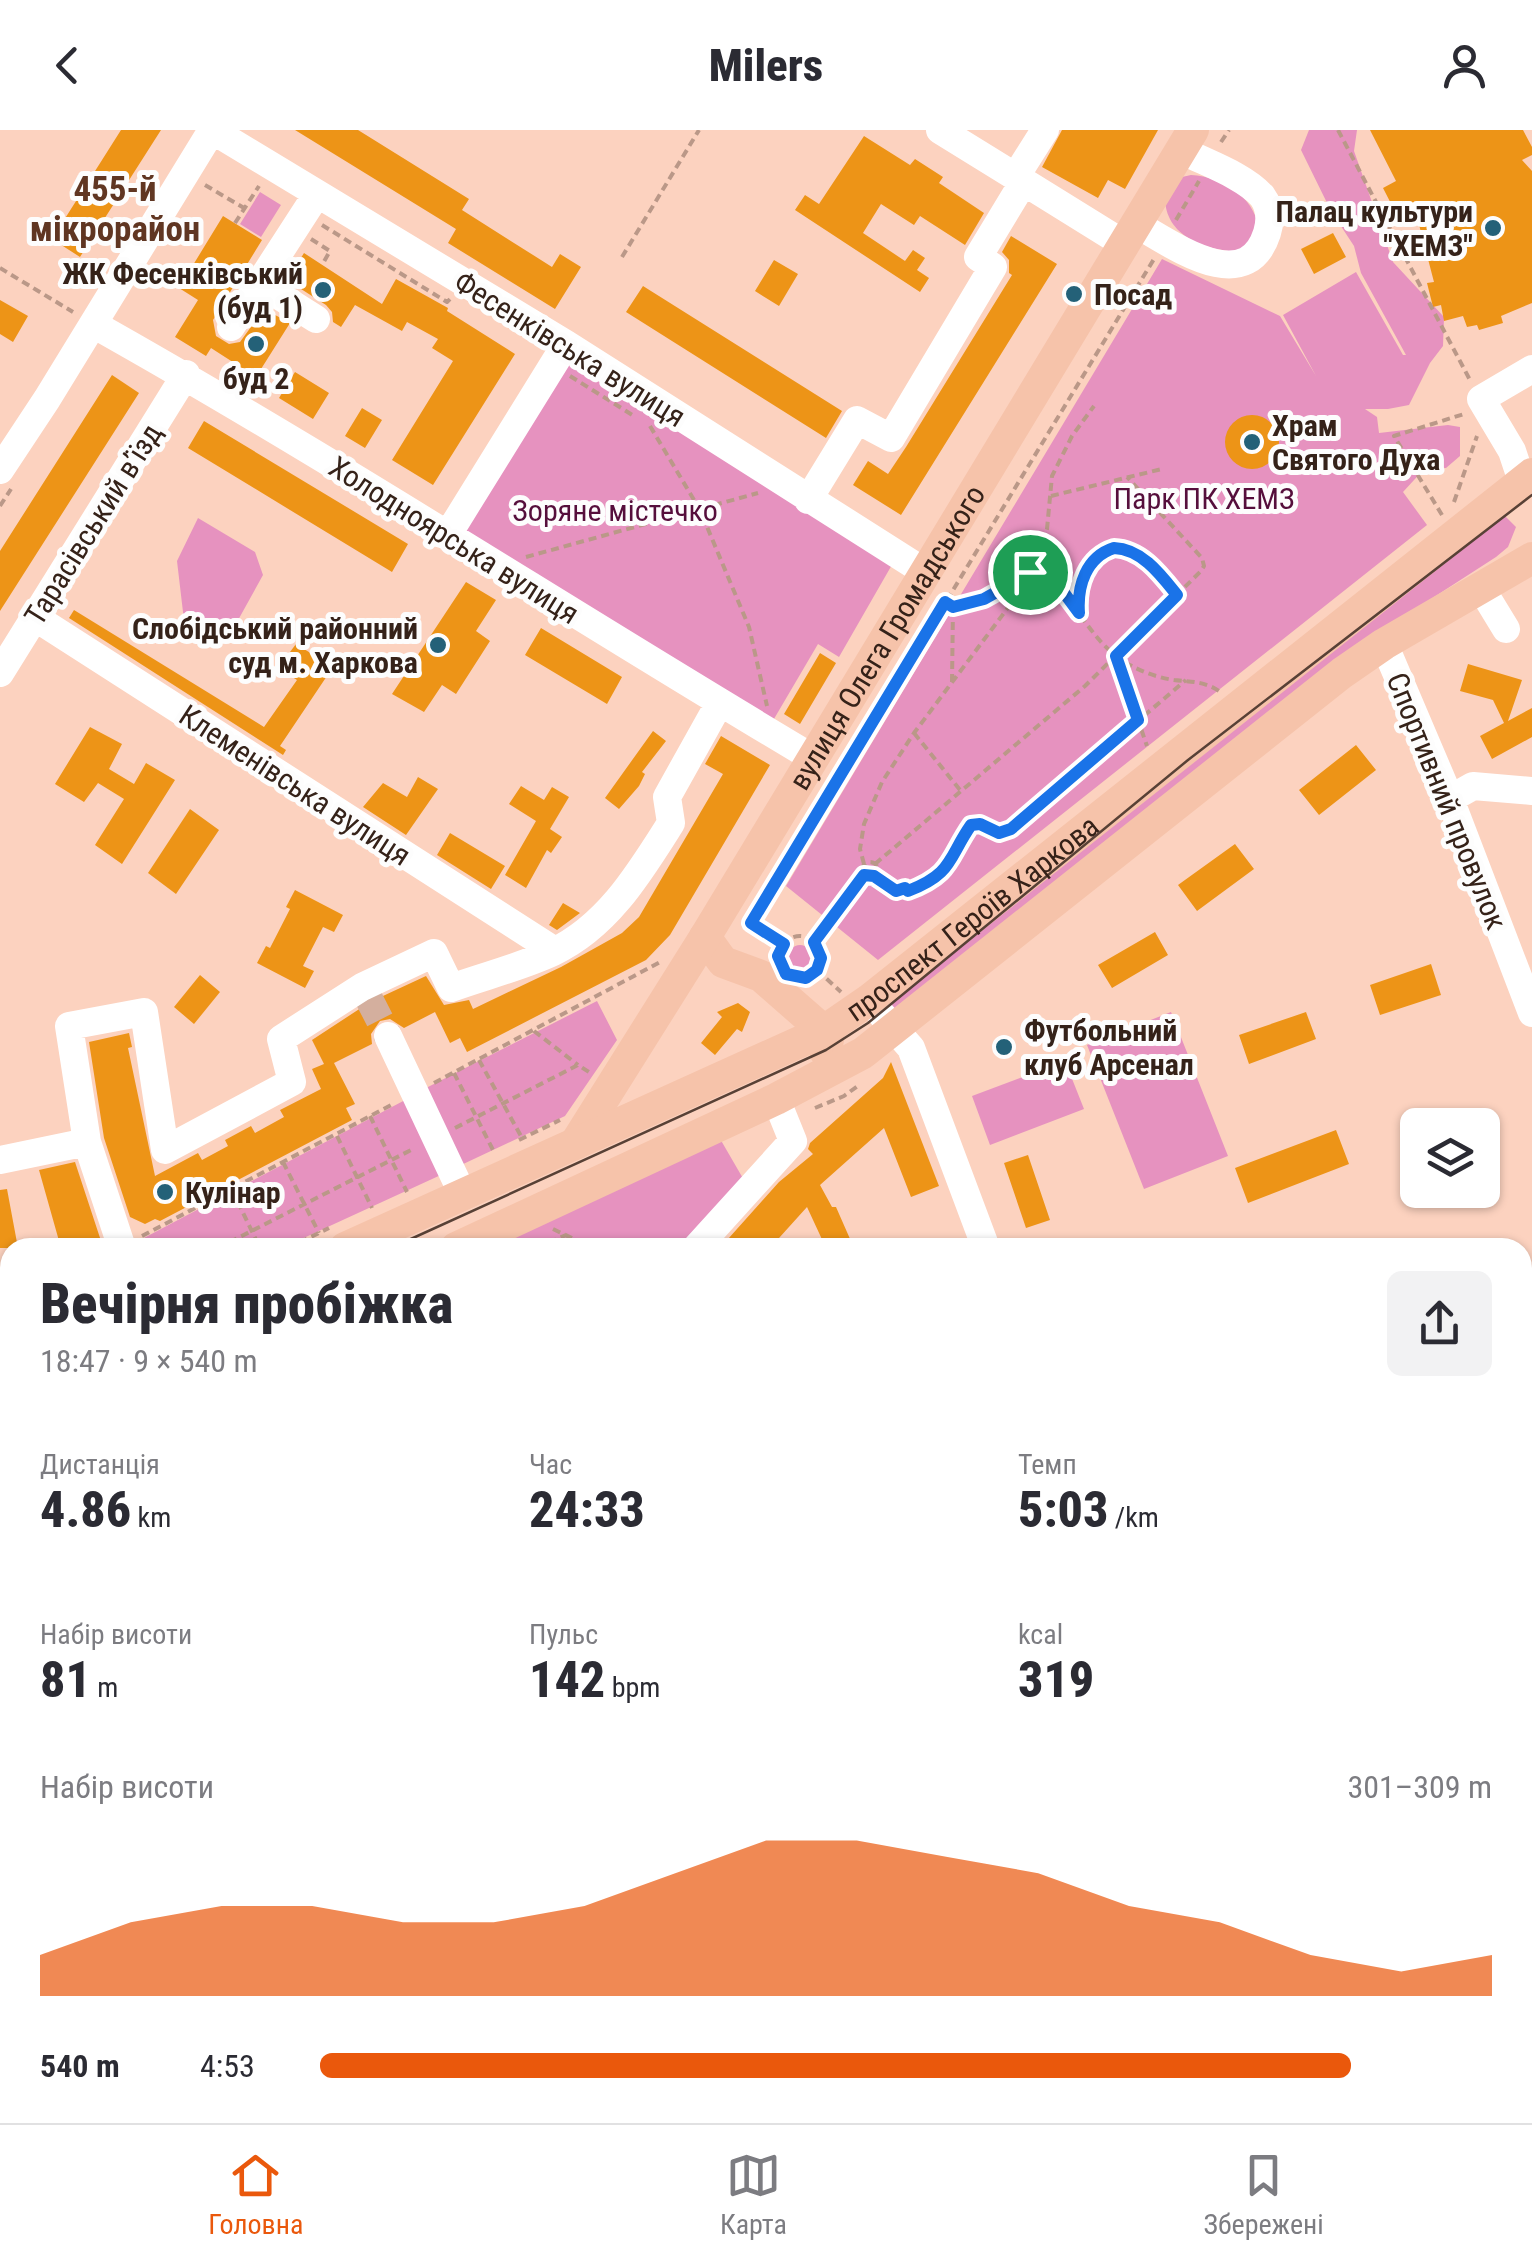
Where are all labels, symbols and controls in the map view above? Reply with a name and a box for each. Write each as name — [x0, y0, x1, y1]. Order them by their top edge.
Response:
icon: back — [40, 38, 95, 93]
icon: person — [1437, 38, 1492, 93]
text: Milers — [709, 39, 823, 92]
district label: 455-й мікрорайон — [30, 169, 200, 250]
place label: Палац культури "ХЕМЗ" — [1276, 194, 1473, 263]
marker: Палац культури "ХЕМЗ" — [1482, 217, 1504, 239]
place label: ЖК Фесенківський (буд 1) — [62, 256, 303, 325]
street label: Фесенківська вулиця — [448, 264, 692, 434]
place label: Посад — [1094, 277, 1172, 312]
marker: ЖК Фесенківський (буд 1) — [312, 279, 334, 301]
marker: Посад — [1063, 283, 1085, 305]
marker: буд 2 — [245, 333, 267, 355]
place label: буд 2 — [223, 361, 289, 396]
place label: Храм Святого Духа — [1272, 408, 1440, 477]
street label: Тарасівський в’їзд — [17, 417, 169, 631]
marker: Храм Святого Духа — [1241, 431, 1263, 453]
street label: Холодноярська вулиця — [323, 449, 585, 631]
street label: вулиця Олега Громадського — [781, 479, 992, 796]
park label: Парк ПК ХЕМЗ — [1113, 481, 1295, 516]
park label: Зоряне містечко — [512, 493, 718, 528]
pin — [988, 530, 1073, 615]
icon: arrive — [1003, 545, 1058, 600]
place label: Слобідський районний суд м. Харкова — [132, 611, 418, 680]
marker: Слобідський районний суд м. Харкова — [427, 634, 449, 656]
street label: Спортивний провулок — [1380, 668, 1514, 934]
street label: Клеменівська вулиця — [173, 697, 417, 873]
street label: проспект Героїв Харкова — [839, 808, 1105, 1028]
place label: Футбольний клуб Арсенал — [1024, 1013, 1194, 1082]
marker: Футбольний клуб Арсенал — [993, 1036, 1015, 1058]
map controls — [1400, 1108, 1500, 1208]
button: layers — [1400, 1108, 1500, 1208]
place label: Кулінар — [185, 1175, 281, 1210]
marker: Кулінар — [154, 1181, 176, 1203]
button: share — [1387, 1271, 1492, 1376]
text: Вечірня пробіжка — [40, 1272, 453, 1336]
text: 18:47 · 9 × 540 m — [40, 1342, 258, 1380]
text: Дистанція — [40, 1448, 160, 1481]
text: Час — [529, 1448, 572, 1481]
text: Темп — [1018, 1448, 1077, 1481]
text: 4.86 — [40, 1481, 131, 1539]
text: 24:33 — [529, 1481, 645, 1539]
text: 5:03 — [1018, 1481, 1108, 1539]
text: km — [131, 1501, 171, 1534]
text: /km — [1108, 1501, 1159, 1534]
text: Набір висоти — [40, 1618, 192, 1651]
text: Пульс — [529, 1618, 598, 1651]
text: kcal — [1018, 1618, 1063, 1651]
text: 81 — [40, 1651, 91, 1709]
text: 142 — [529, 1651, 605, 1709]
text: 319 — [1018, 1651, 1094, 1709]
text: m — [91, 1671, 118, 1704]
text: bpm — [605, 1671, 660, 1704]
text: Набір висоти — [40, 1768, 214, 1806]
text: 301–309 m — [1347, 1768, 1492, 1806]
text: 540 m — [40, 2047, 120, 2085]
text: 4:53 — [200, 2047, 255, 2085]
tab: Головна — [208, 2148, 303, 2241]
tab: Карта — [720, 2148, 787, 2241]
tab: Збережені — [1203, 2148, 1324, 2241]

